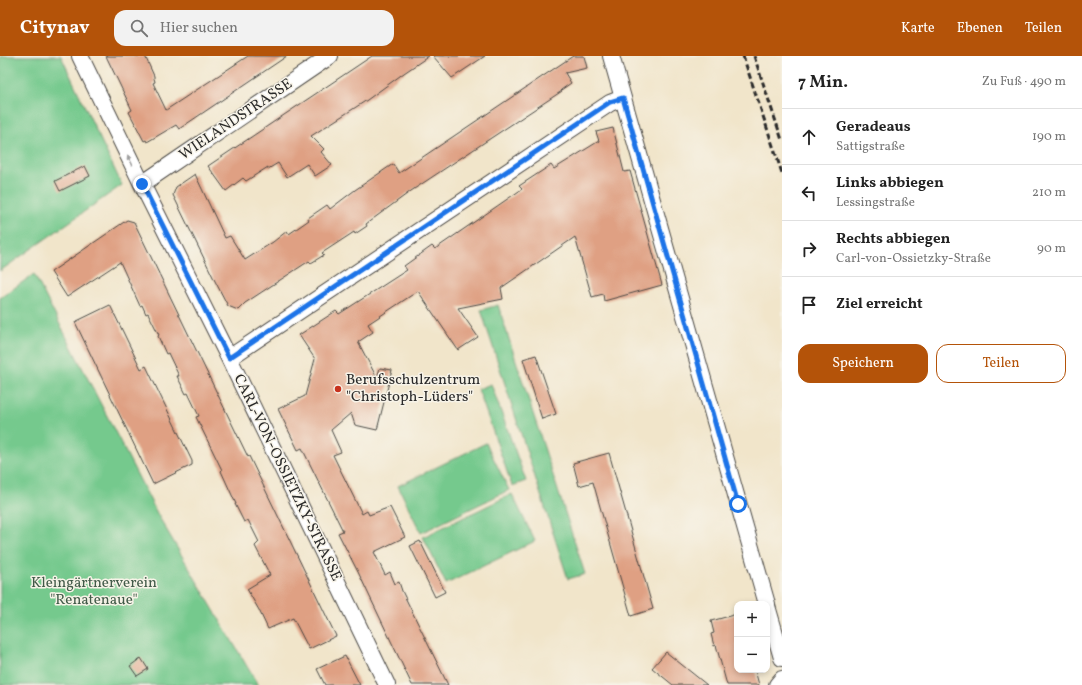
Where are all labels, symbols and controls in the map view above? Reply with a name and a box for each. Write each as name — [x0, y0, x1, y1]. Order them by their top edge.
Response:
search box — [114, 10, 394, 46]
text: Citynav — [20, 15, 90, 41]
icon: search — [128, 17, 150, 39]
text: Hier suchen — [160, 18, 238, 39]
text: Karte — [901, 19, 935, 38]
text: Ebenen — [957, 19, 1003, 38]
text: Teilen — [1025, 19, 1062, 38]
text: 7 Min. — [798, 71, 848, 94]
text: Zu Fuß · 490 m — [982, 73, 1066, 91]
street label: WIELANDSTRASSE — [175, 74, 297, 166]
text: Geradeaus — [836, 117, 911, 138]
icon: ahead — [798, 126, 820, 148]
text: 190 m — [1032, 128, 1066, 146]
text: Sattigstraße — [836, 138, 905, 156]
one-way arrow — [127, 154, 133, 166]
text: Links abbiegen — [836, 173, 944, 194]
route end — [133, 175, 151, 193]
icon: left — [798, 182, 820, 204]
text: 210 m — [1032, 184, 1066, 202]
text: Lessingstraße — [836, 194, 915, 212]
text: Rechts abbiegen — [836, 229, 951, 250]
icon: right — [798, 238, 820, 260]
text: 90 m — [1037, 240, 1066, 258]
text: Carl-von-Ossietzky-Straße — [836, 250, 991, 268]
icon: arrive — [798, 294, 820, 316]
text: Ziel erreicht — [836, 294, 923, 315]
button: Speichern — [798, 344, 928, 383]
button: Teilen — [936, 344, 1066, 383]
place label: Berufsschulzentrum "Christoph-Lüders" — [346, 370, 480, 408]
street label: CARL-VON-OSSIETZKY-STRASSE — [228, 371, 346, 585]
marker: Berufsschulzentrum "Christoph-Lüders" — [333, 384, 343, 394]
route start — [729, 495, 747, 513]
park label: Kleingärtnerverein "Renatenaue" — [31, 573, 157, 611]
map controls — [734, 601, 770, 673]
button: + — [734, 601, 770, 637]
button: − — [734, 637, 770, 673]

